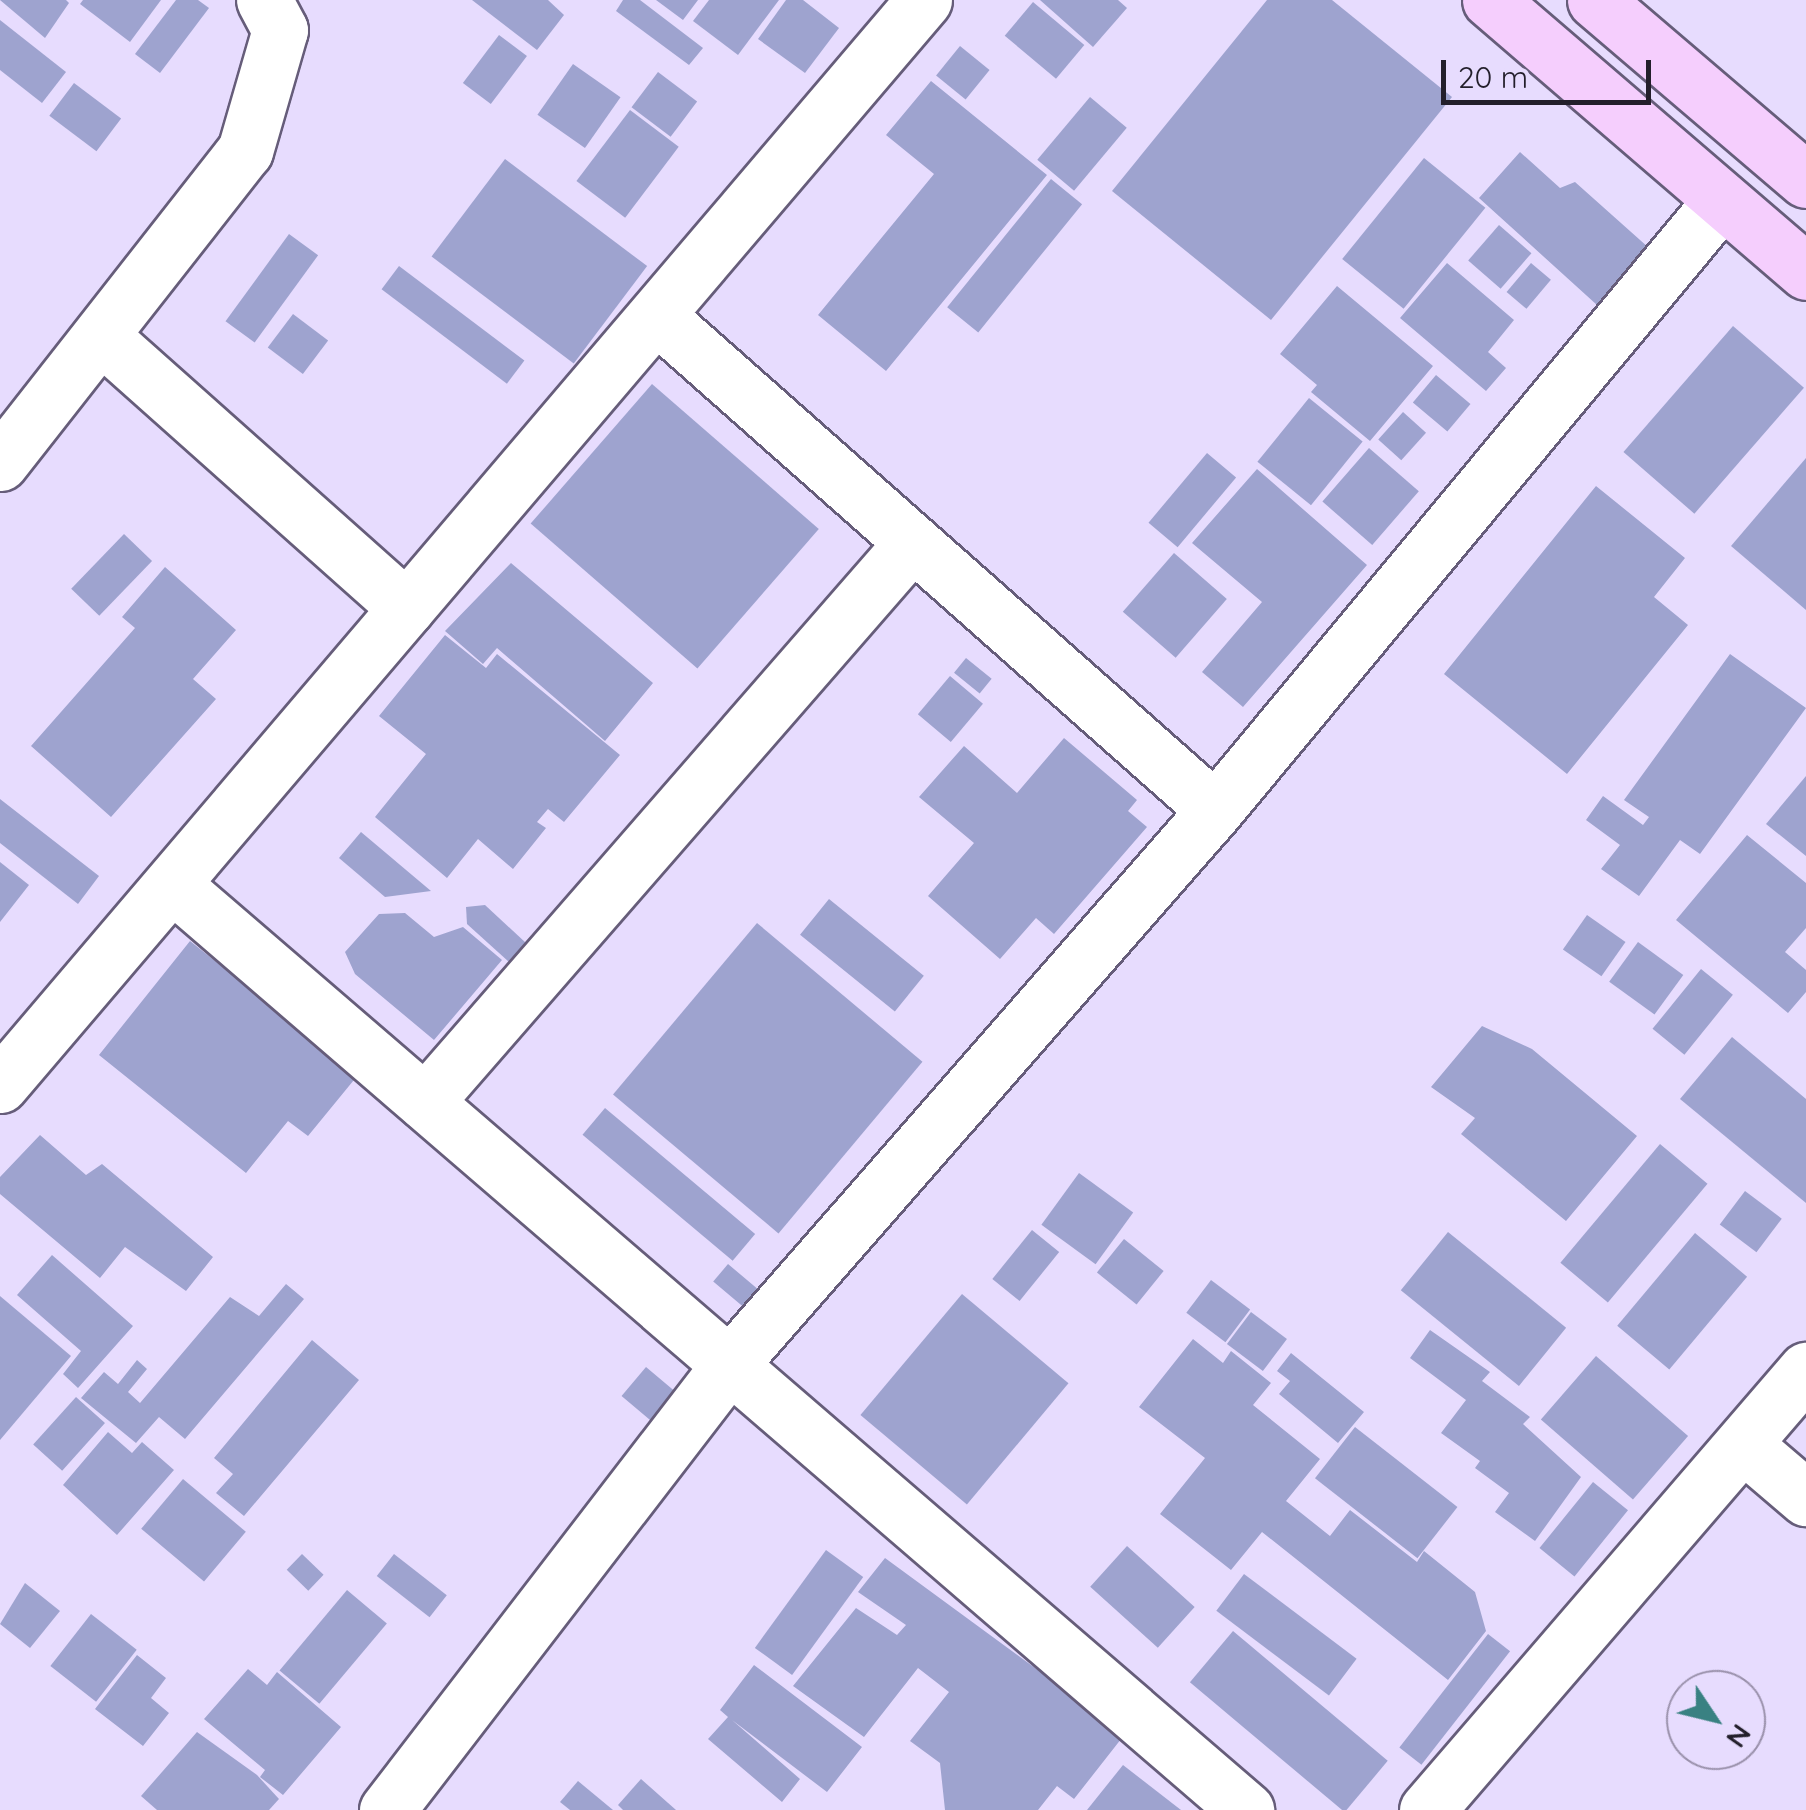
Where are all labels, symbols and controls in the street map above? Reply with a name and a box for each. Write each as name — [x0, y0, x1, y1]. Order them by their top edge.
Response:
scale bar — [1446, 40, 1656, 102]
text: 20 m — [1458, 58, 1528, 96]
north arrow — [1666, 1670, 1766, 1770]
text: N — [1719, 1718, 1760, 1755]

